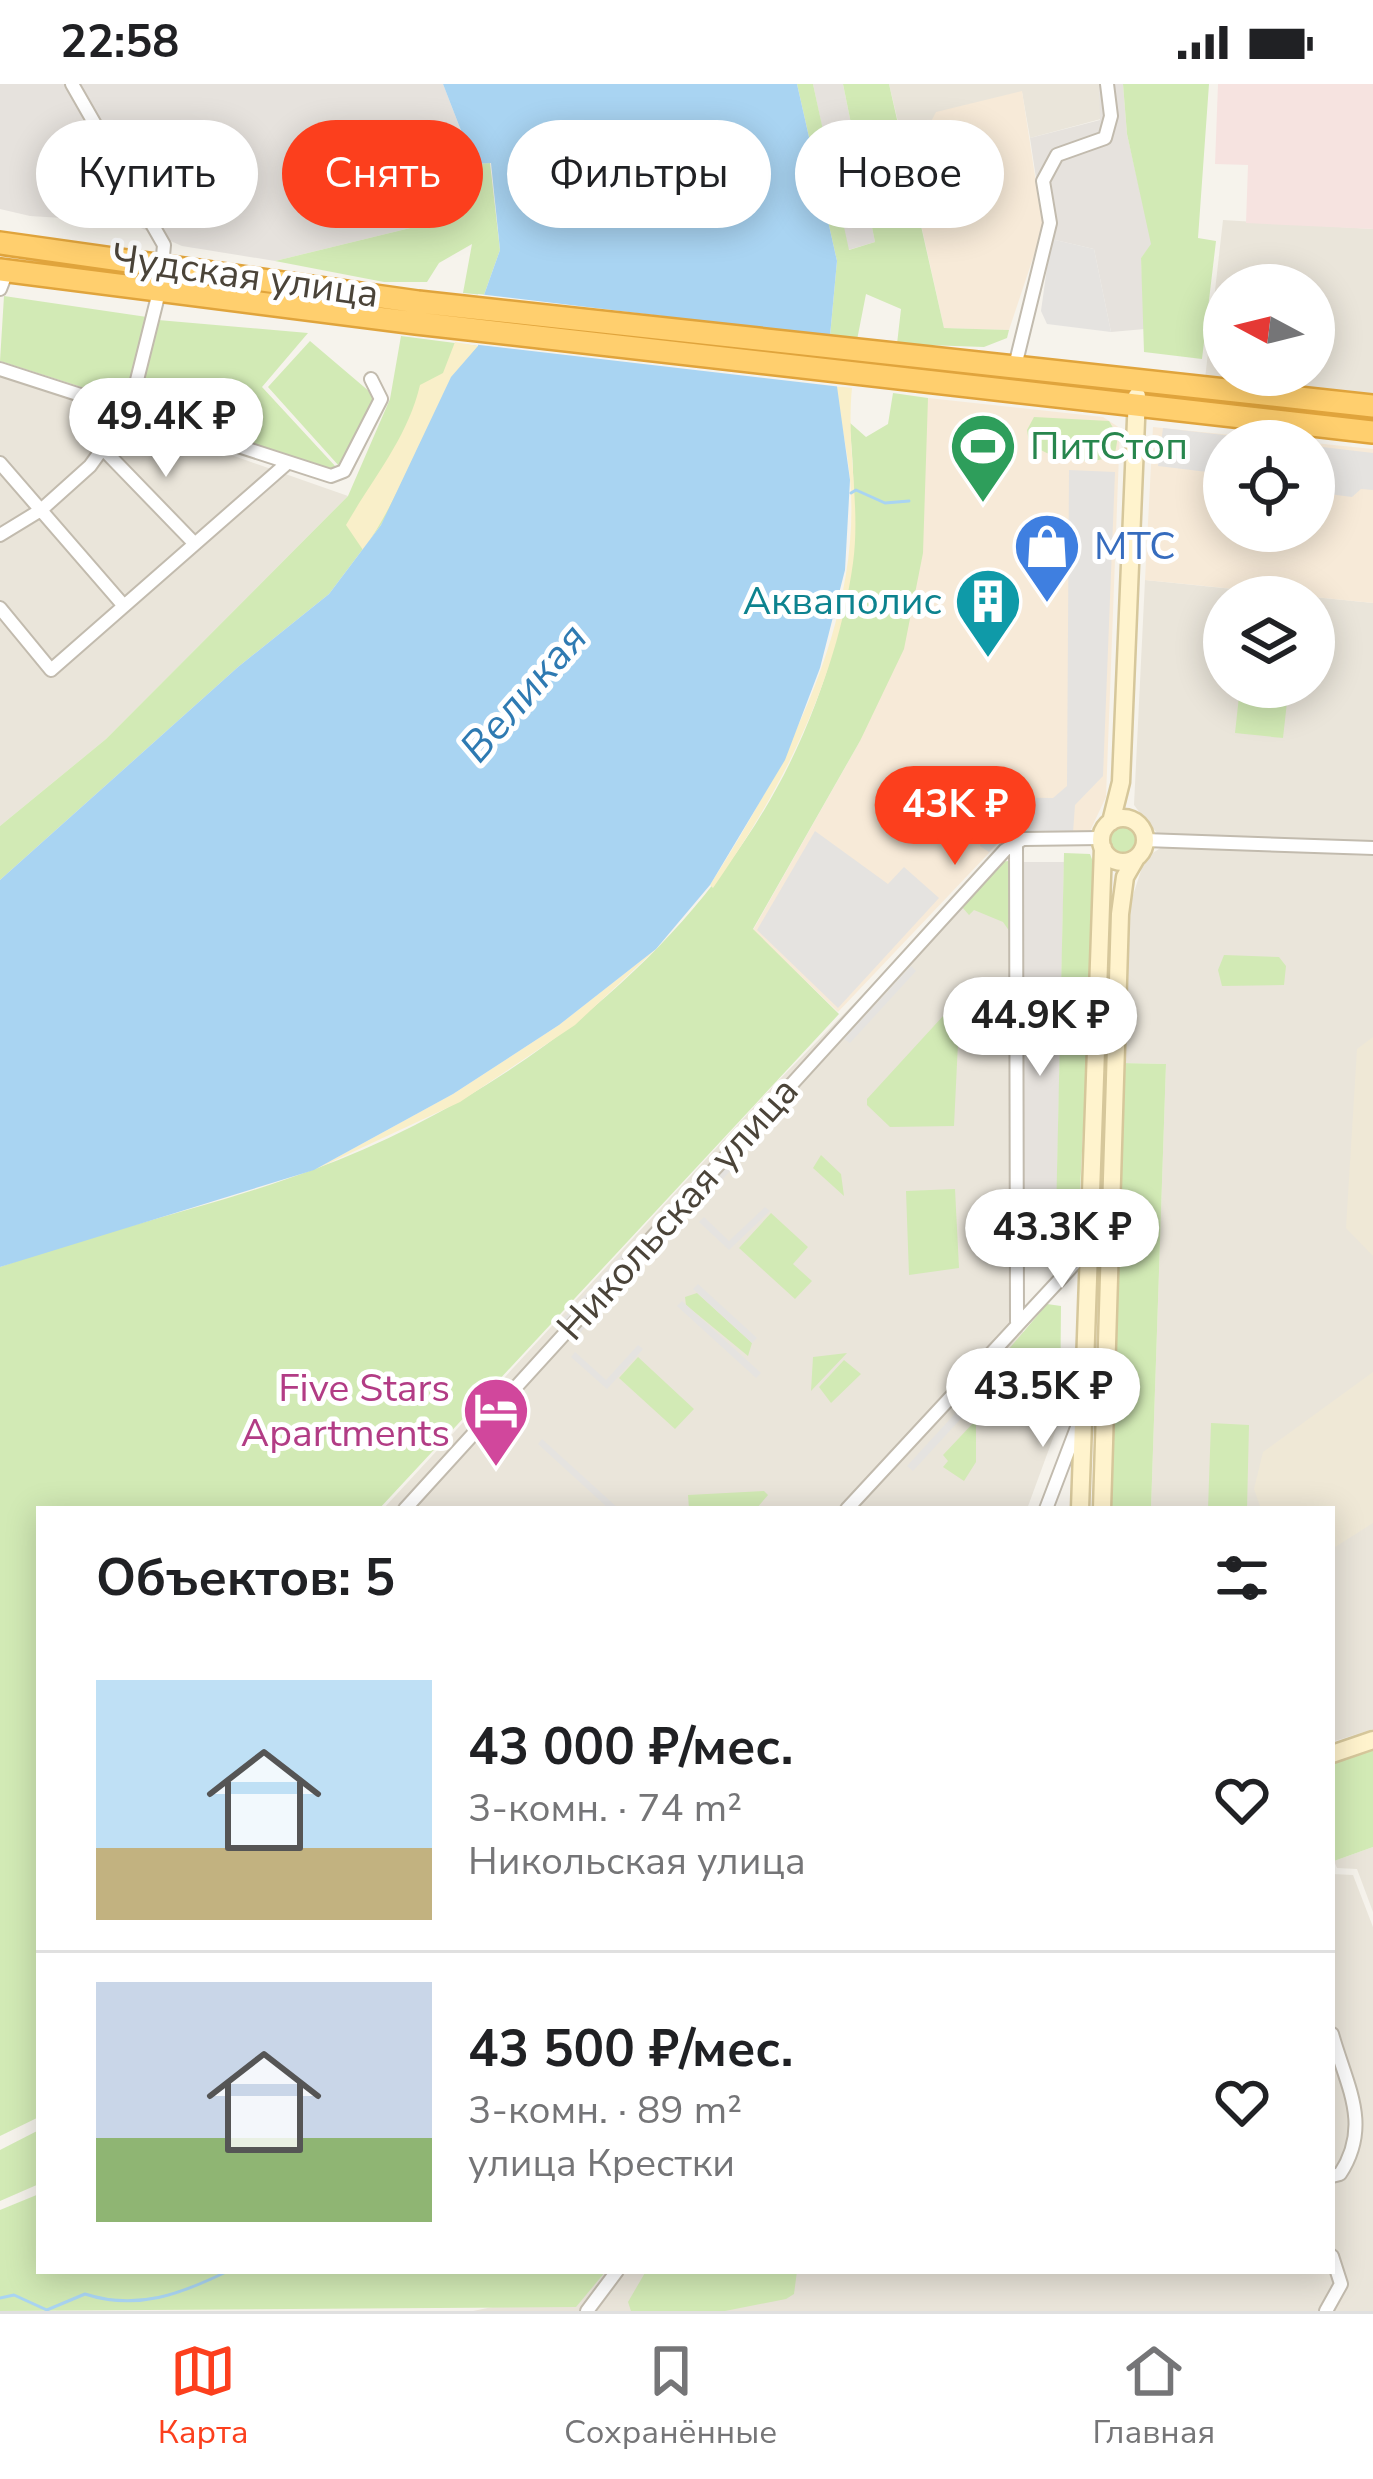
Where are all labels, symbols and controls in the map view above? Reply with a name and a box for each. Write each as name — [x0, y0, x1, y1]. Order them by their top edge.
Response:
text: 22:58 — [60, 12, 179, 73]
chip: Купить — [36, 120, 258, 228]
chip: Снять — [282, 120, 483, 228]
chip: Фильтры — [507, 120, 771, 228]
chip: Новое — [795, 120, 1004, 228]
street label: Чудская улица — [108, 231, 382, 321]
north arrow — [1203, 264, 1335, 396]
map controls — [1203, 264, 1335, 708]
pin: 49.4K ₽ — [55, 378, 277, 480]
text: 49.4K ₽ — [96, 390, 236, 443]
sports icon: ПитСтоп — [948, 411, 1018, 505]
place label: ПитСтоп — [1030, 420, 1188, 473]
button: locate — [1203, 420, 1335, 552]
shop icon: МТС — [1012, 511, 1082, 605]
place label: МТС — [1094, 520, 1175, 573]
building icon: Акваполис — [953, 566, 1023, 660]
place label: Акваполис — [743, 575, 942, 628]
button: layers — [1203, 576, 1335, 708]
water label: Великая — [448, 611, 600, 775]
pin: 43K ₽ — [871, 766, 1039, 868]
text: 43K ₽ — [902, 778, 1008, 831]
pin: 44.9K ₽ — [929, 977, 1151, 1079]
text: 44.9K ₽ — [970, 989, 1110, 1042]
street label: Никольская улица — [545, 1066, 811, 1352]
pin: 43.3K ₽ — [951, 1189, 1173, 1291]
text: 43.3K ₽ — [992, 1201, 1132, 1254]
pin: 43.5K ₽ — [932, 1348, 1154, 1450]
text: 43.5K ₽ — [973, 1360, 1113, 1413]
place label: Five Stars Apartments — [241, 1362, 450, 1460]
hotel icon: Five Stars Apartments — [461, 1375, 531, 1469]
text: Объектов: 5 — [96, 1543, 395, 1613]
icon: filters — [1209, 1545, 1275, 1611]
text: 43 000 ₽/мес. — [468, 1712, 793, 1782]
icon: home — [192, 1728, 336, 1872]
icon: heart — [1209, 1767, 1275, 1833]
text: 3-комн. · 74 m² — [468, 1782, 742, 1835]
text: Никольская улица — [468, 1835, 806, 1888]
text: 43 500 ₽/мес. — [468, 2014, 793, 2084]
icon: home — [192, 2030, 336, 2174]
icon: heart — [1209, 2069, 1275, 2135]
text: 3-комн. · 89 m² — [468, 2084, 742, 2137]
text: улица Крестки — [468, 2137, 735, 2190]
tab: Карта — [158, 2338, 249, 2455]
tab: Сохранённые — [564, 2338, 777, 2455]
tab: Главная — [1092, 2338, 1215, 2455]

